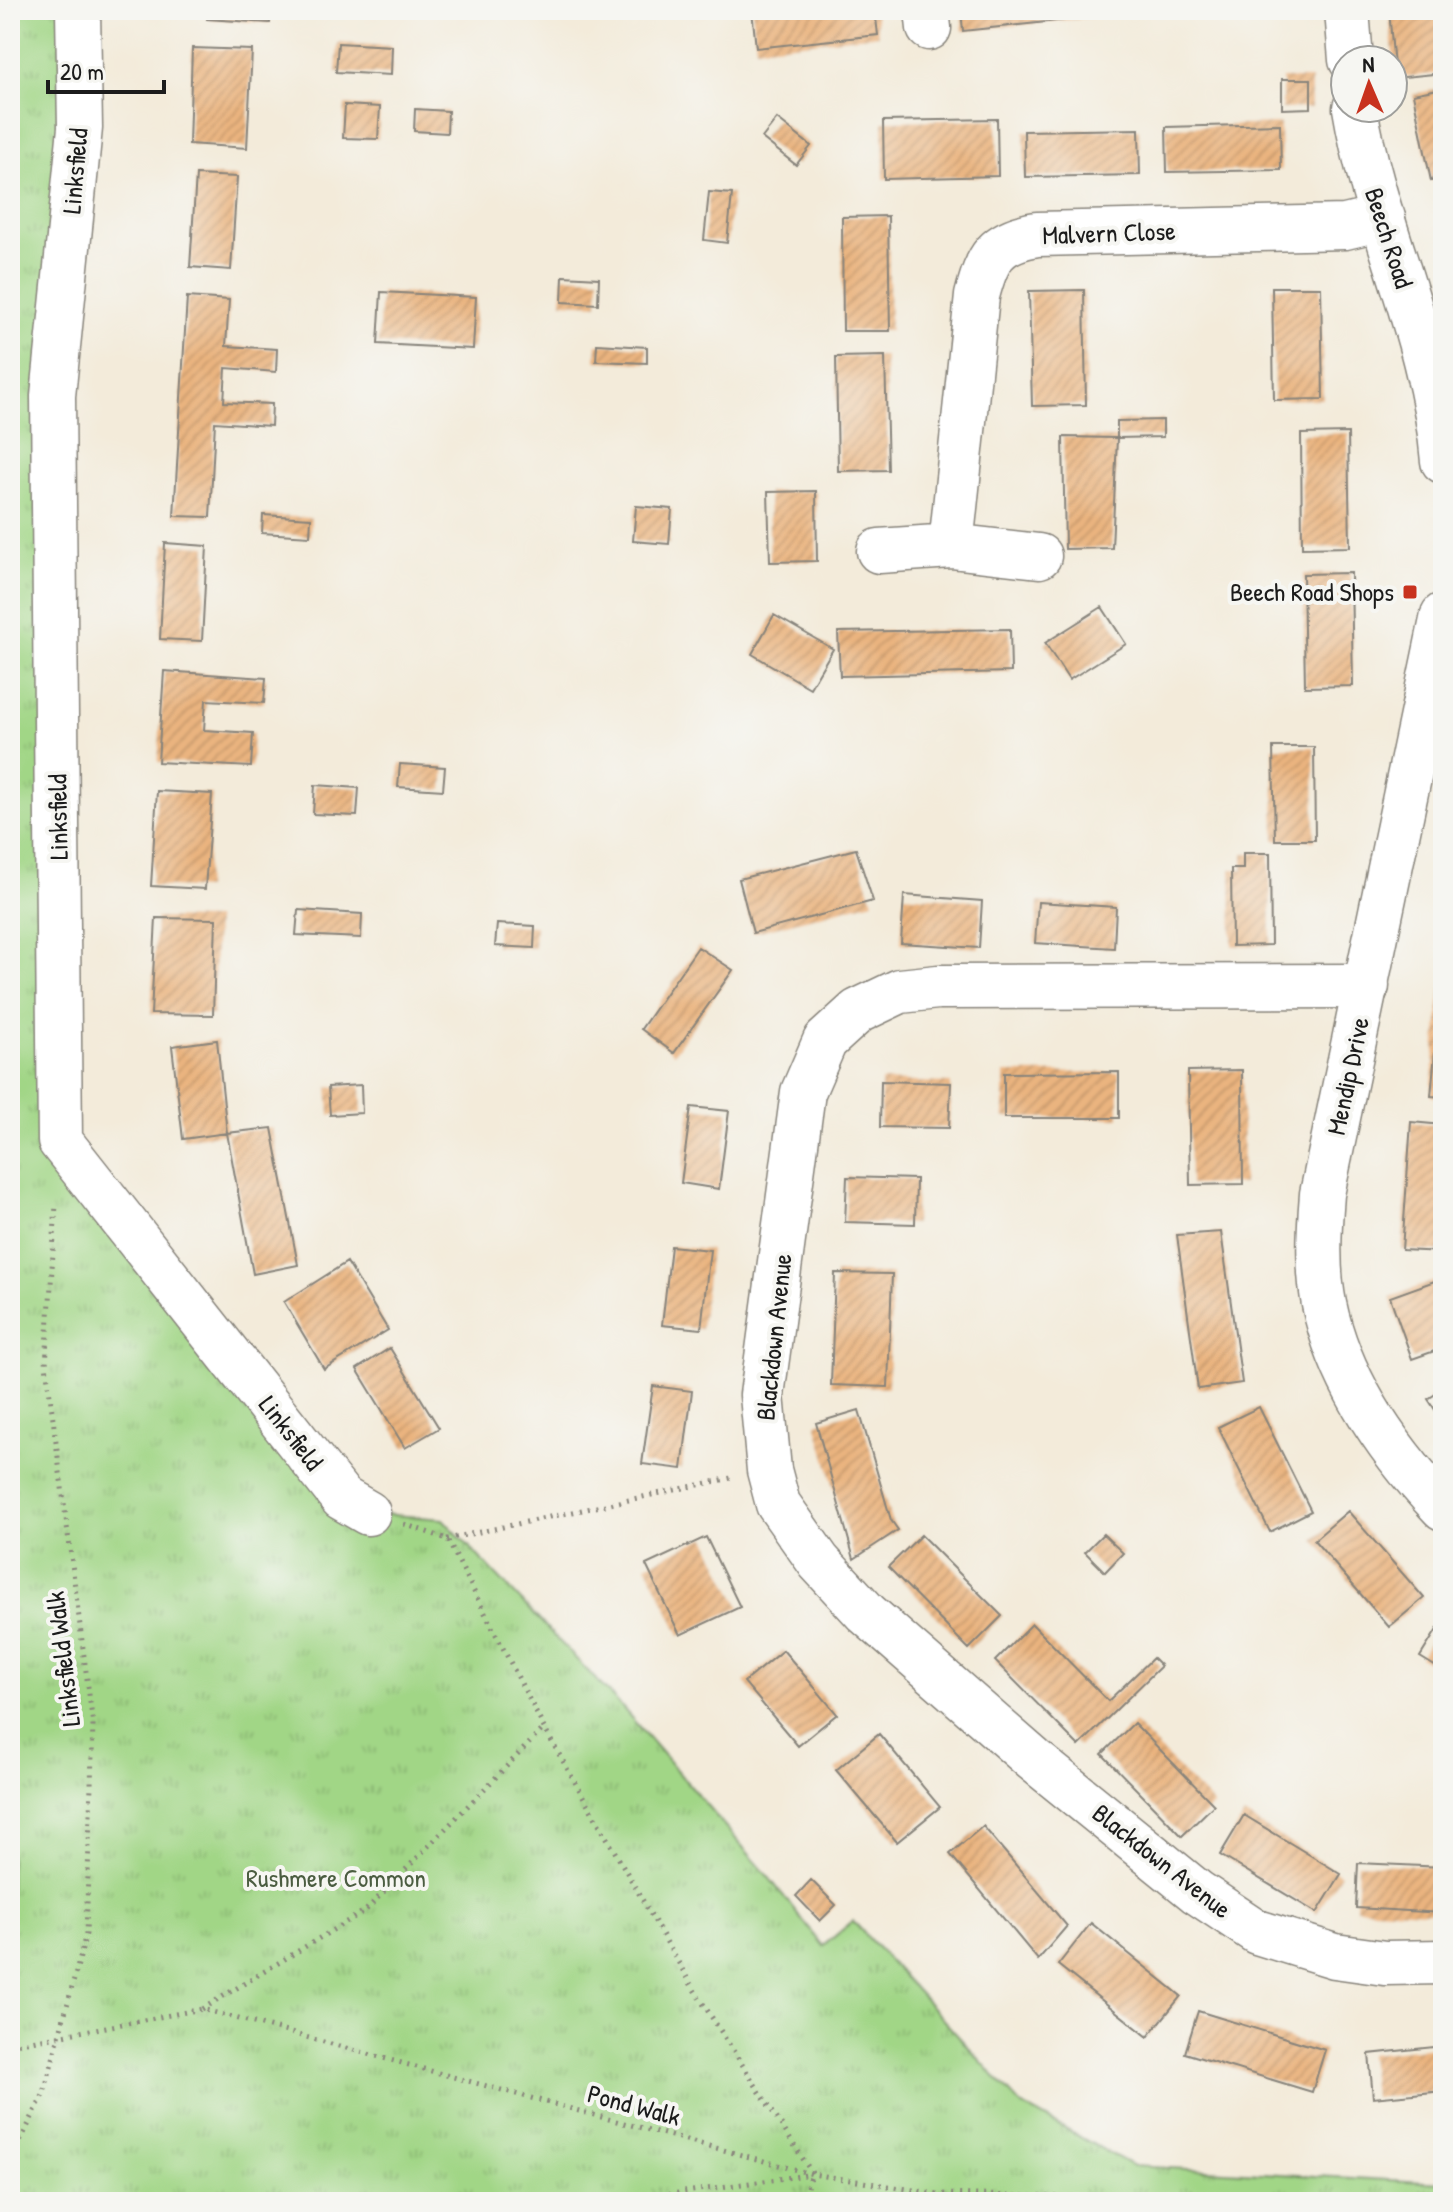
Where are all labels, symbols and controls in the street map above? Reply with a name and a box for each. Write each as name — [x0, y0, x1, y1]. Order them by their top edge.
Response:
scale bar — [48, 44, 164, 94]
north arrow — [1329, 44, 1409, 124]
text: N — [1362, 49, 1375, 79]
text: 20 m — [60, 55, 104, 87]
street label: Linksfield — [53, 127, 96, 215]
street label: Beech Road — [1357, 183, 1422, 292]
street label: Malvern Close — [1042, 213, 1176, 252]
place label: Beech Road Shops — [1230, 574, 1394, 609]
marker: Beech Road Shops — [1401, 583, 1419, 601]
street label: Linksfield — [39, 774, 76, 860]
street label: Mendip Drive — [1318, 1014, 1377, 1138]
street label: Blackdown Avenue — [747, 1252, 800, 1422]
street label: Linksfield — [251, 1388, 332, 1477]
street label: Linksfield Walk — [37, 1589, 88, 1729]
street label: Blackdown Avenue — [1086, 1795, 1239, 1926]
park label: Rushmere Common — [246, 1860, 426, 1895]
street label: Pond Walk — [584, 2075, 685, 2134]

